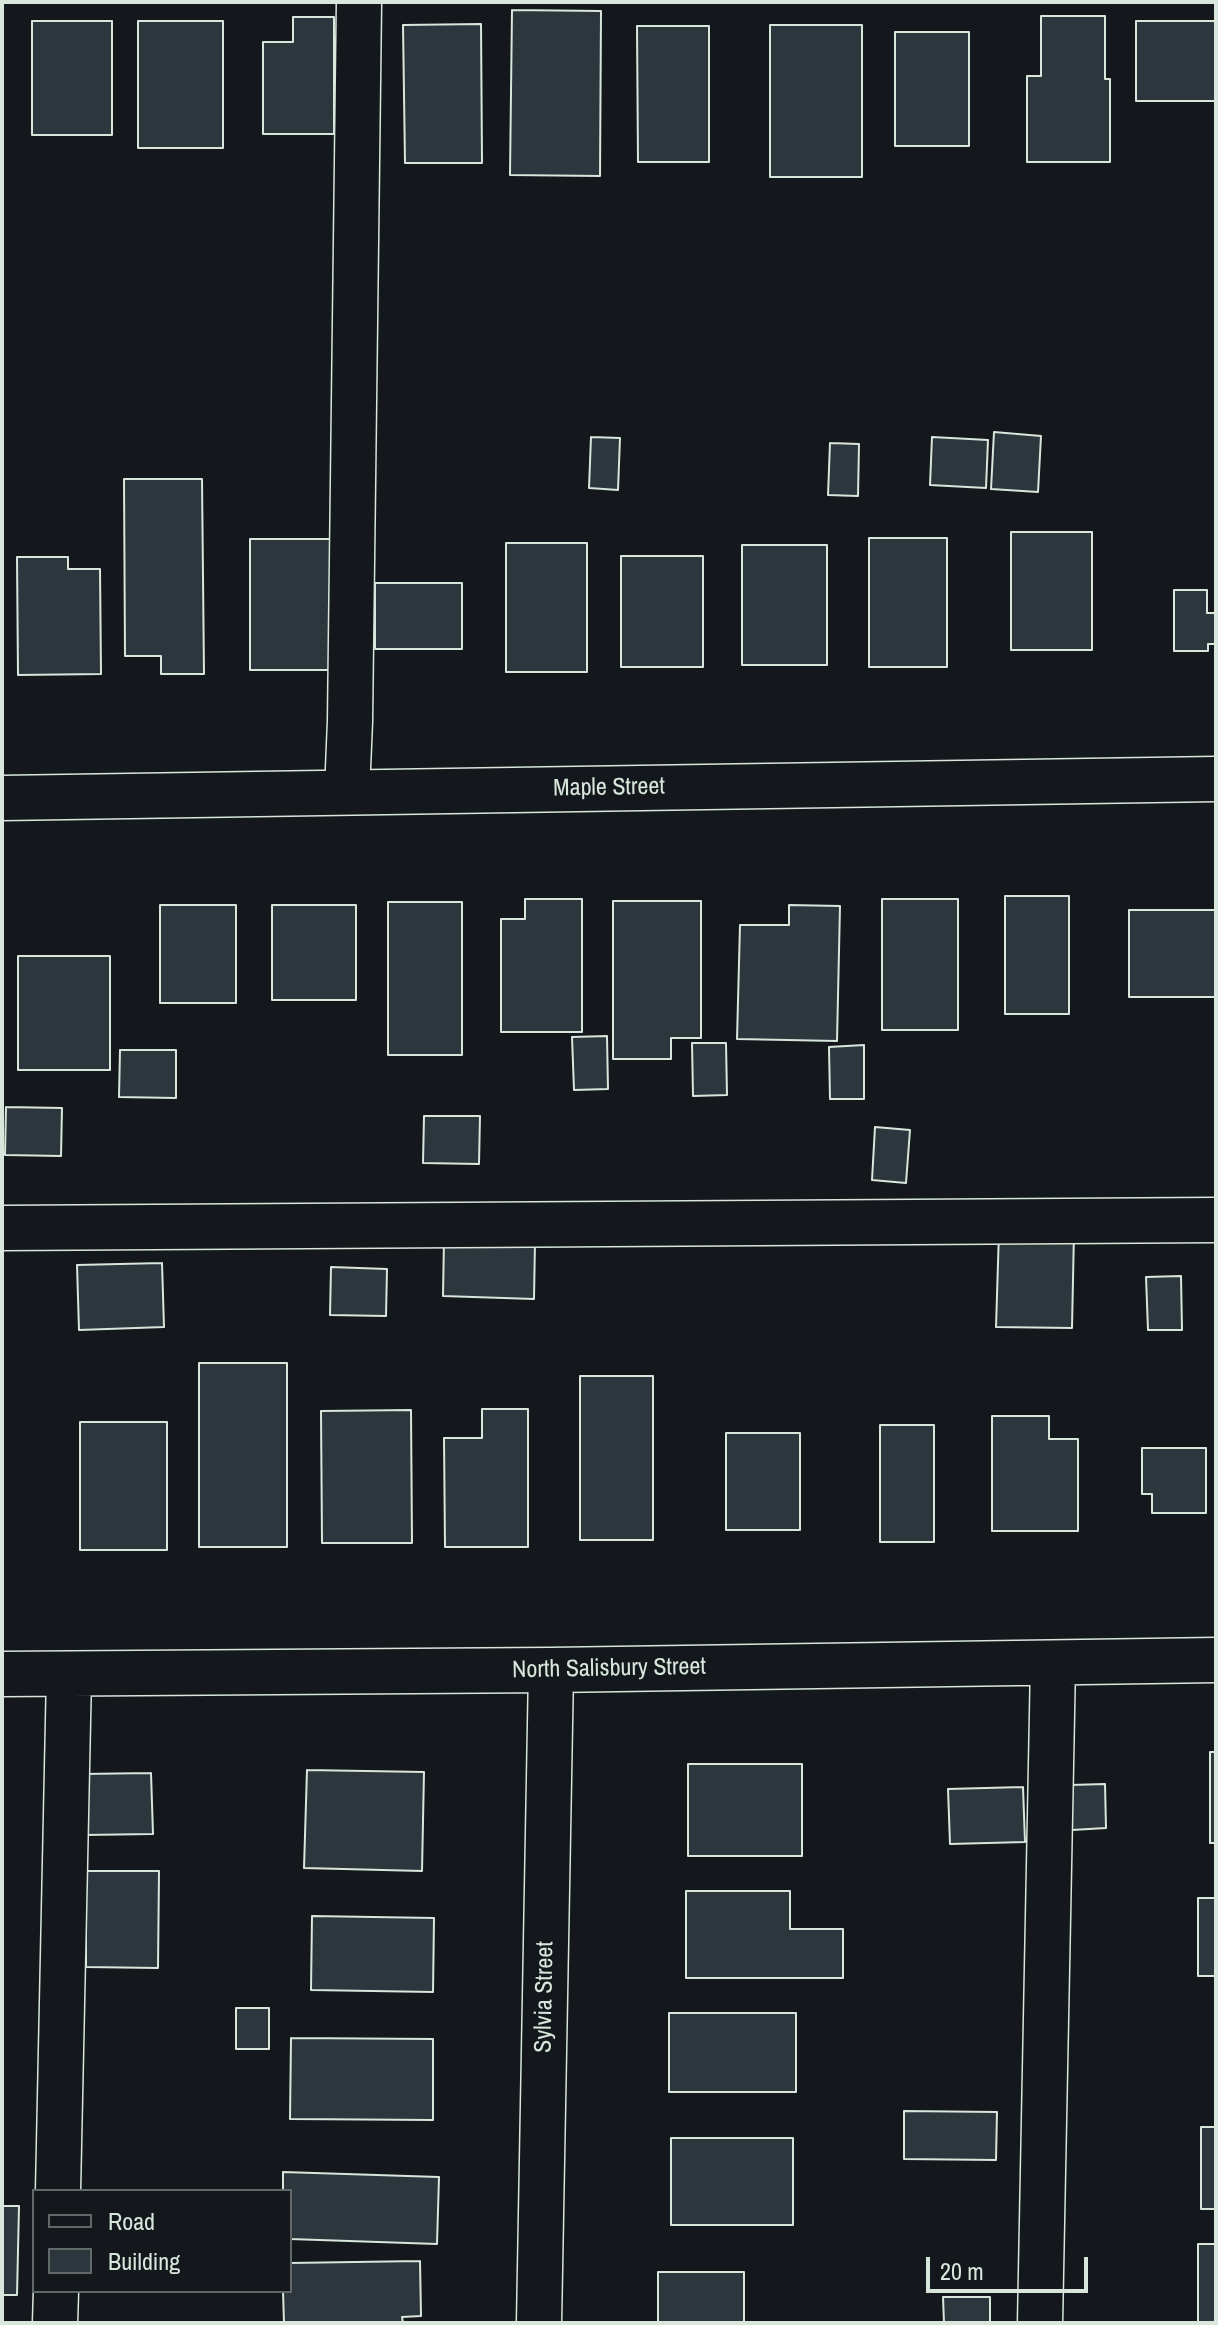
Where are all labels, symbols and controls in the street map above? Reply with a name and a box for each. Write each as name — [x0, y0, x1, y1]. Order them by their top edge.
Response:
street label: Maple Street — [553, 773, 665, 803]
street label: North Salisbury Street — [512, 1653, 706, 1685]
street label: Sylvia Street — [530, 1941, 560, 2053]
legend — [32, 2189, 292, 2293]
text: Road — [108, 2205, 155, 2237]
scale bar — [930, 2241, 1092, 2291]
text: Building — [108, 2245, 180, 2277]
text: 20 m — [940, 2255, 984, 2287]

